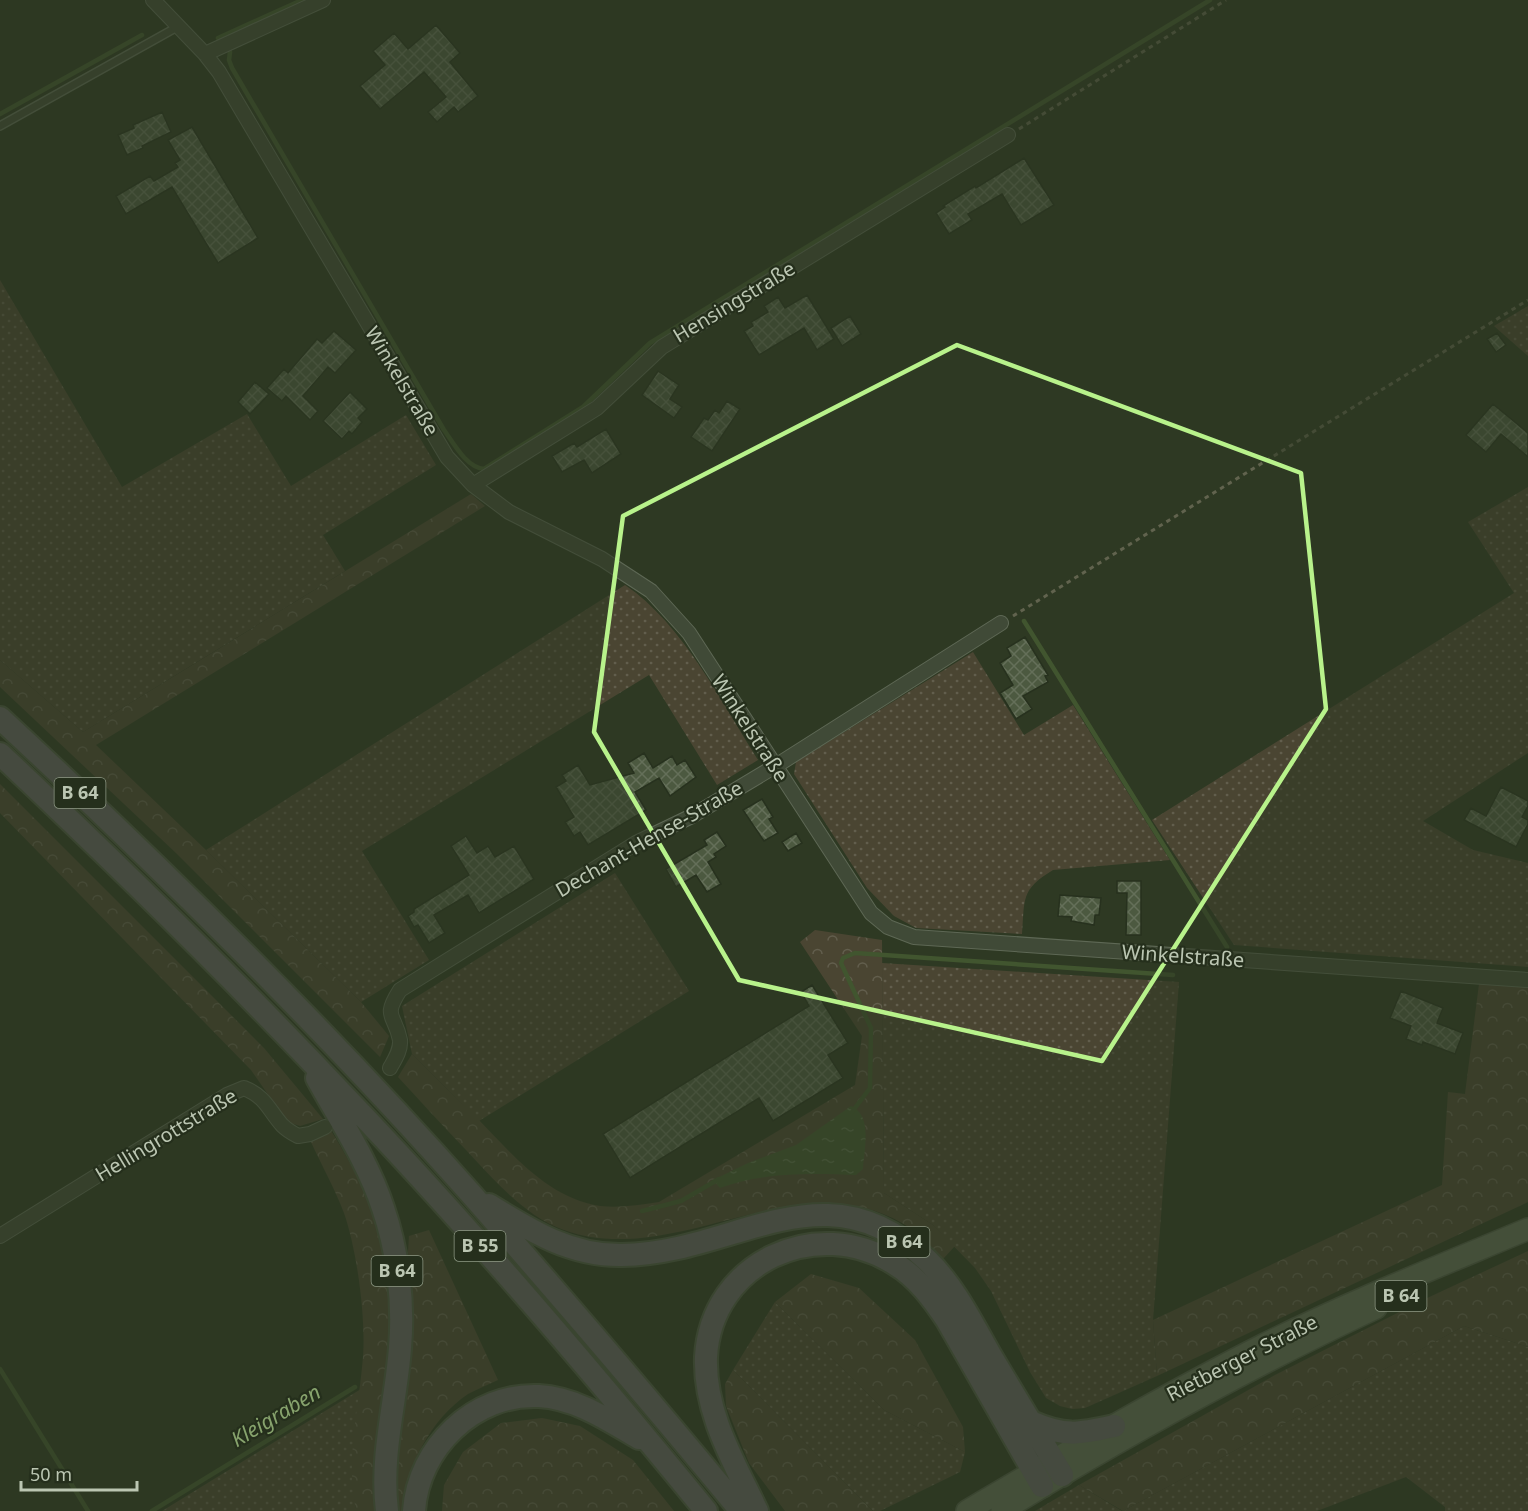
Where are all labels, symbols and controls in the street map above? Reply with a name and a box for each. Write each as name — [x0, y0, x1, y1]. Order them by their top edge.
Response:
street label: Hensingstraße — [668, 255, 800, 349]
street label: Winkelstraße — [359, 321, 446, 440]
street label: Winkelstraße — [706, 669, 795, 787]
street label: Dechant-Hense-Straße — [550, 774, 747, 903]
road number: B 64 — [54, 778, 106, 808]
street label: Winkelstraße — [1121, 938, 1245, 973]
street label: Hellingrottstraße — [90, 1082, 241, 1187]
road number: B 64 — [878, 1227, 930, 1257]
road number: B 55 — [454, 1231, 506, 1261]
road number: B 64 — [372, 1256, 422, 1286]
road number: B 64 — [1376, 1281, 1426, 1311]
street label: Rietberger Straße — [1162, 1308, 1322, 1407]
water label: Kleigraben — [225, 1377, 326, 1453]
scale bar — [21, 1454, 136, 1492]
text: 50 m — [30, 1462, 72, 1486]

